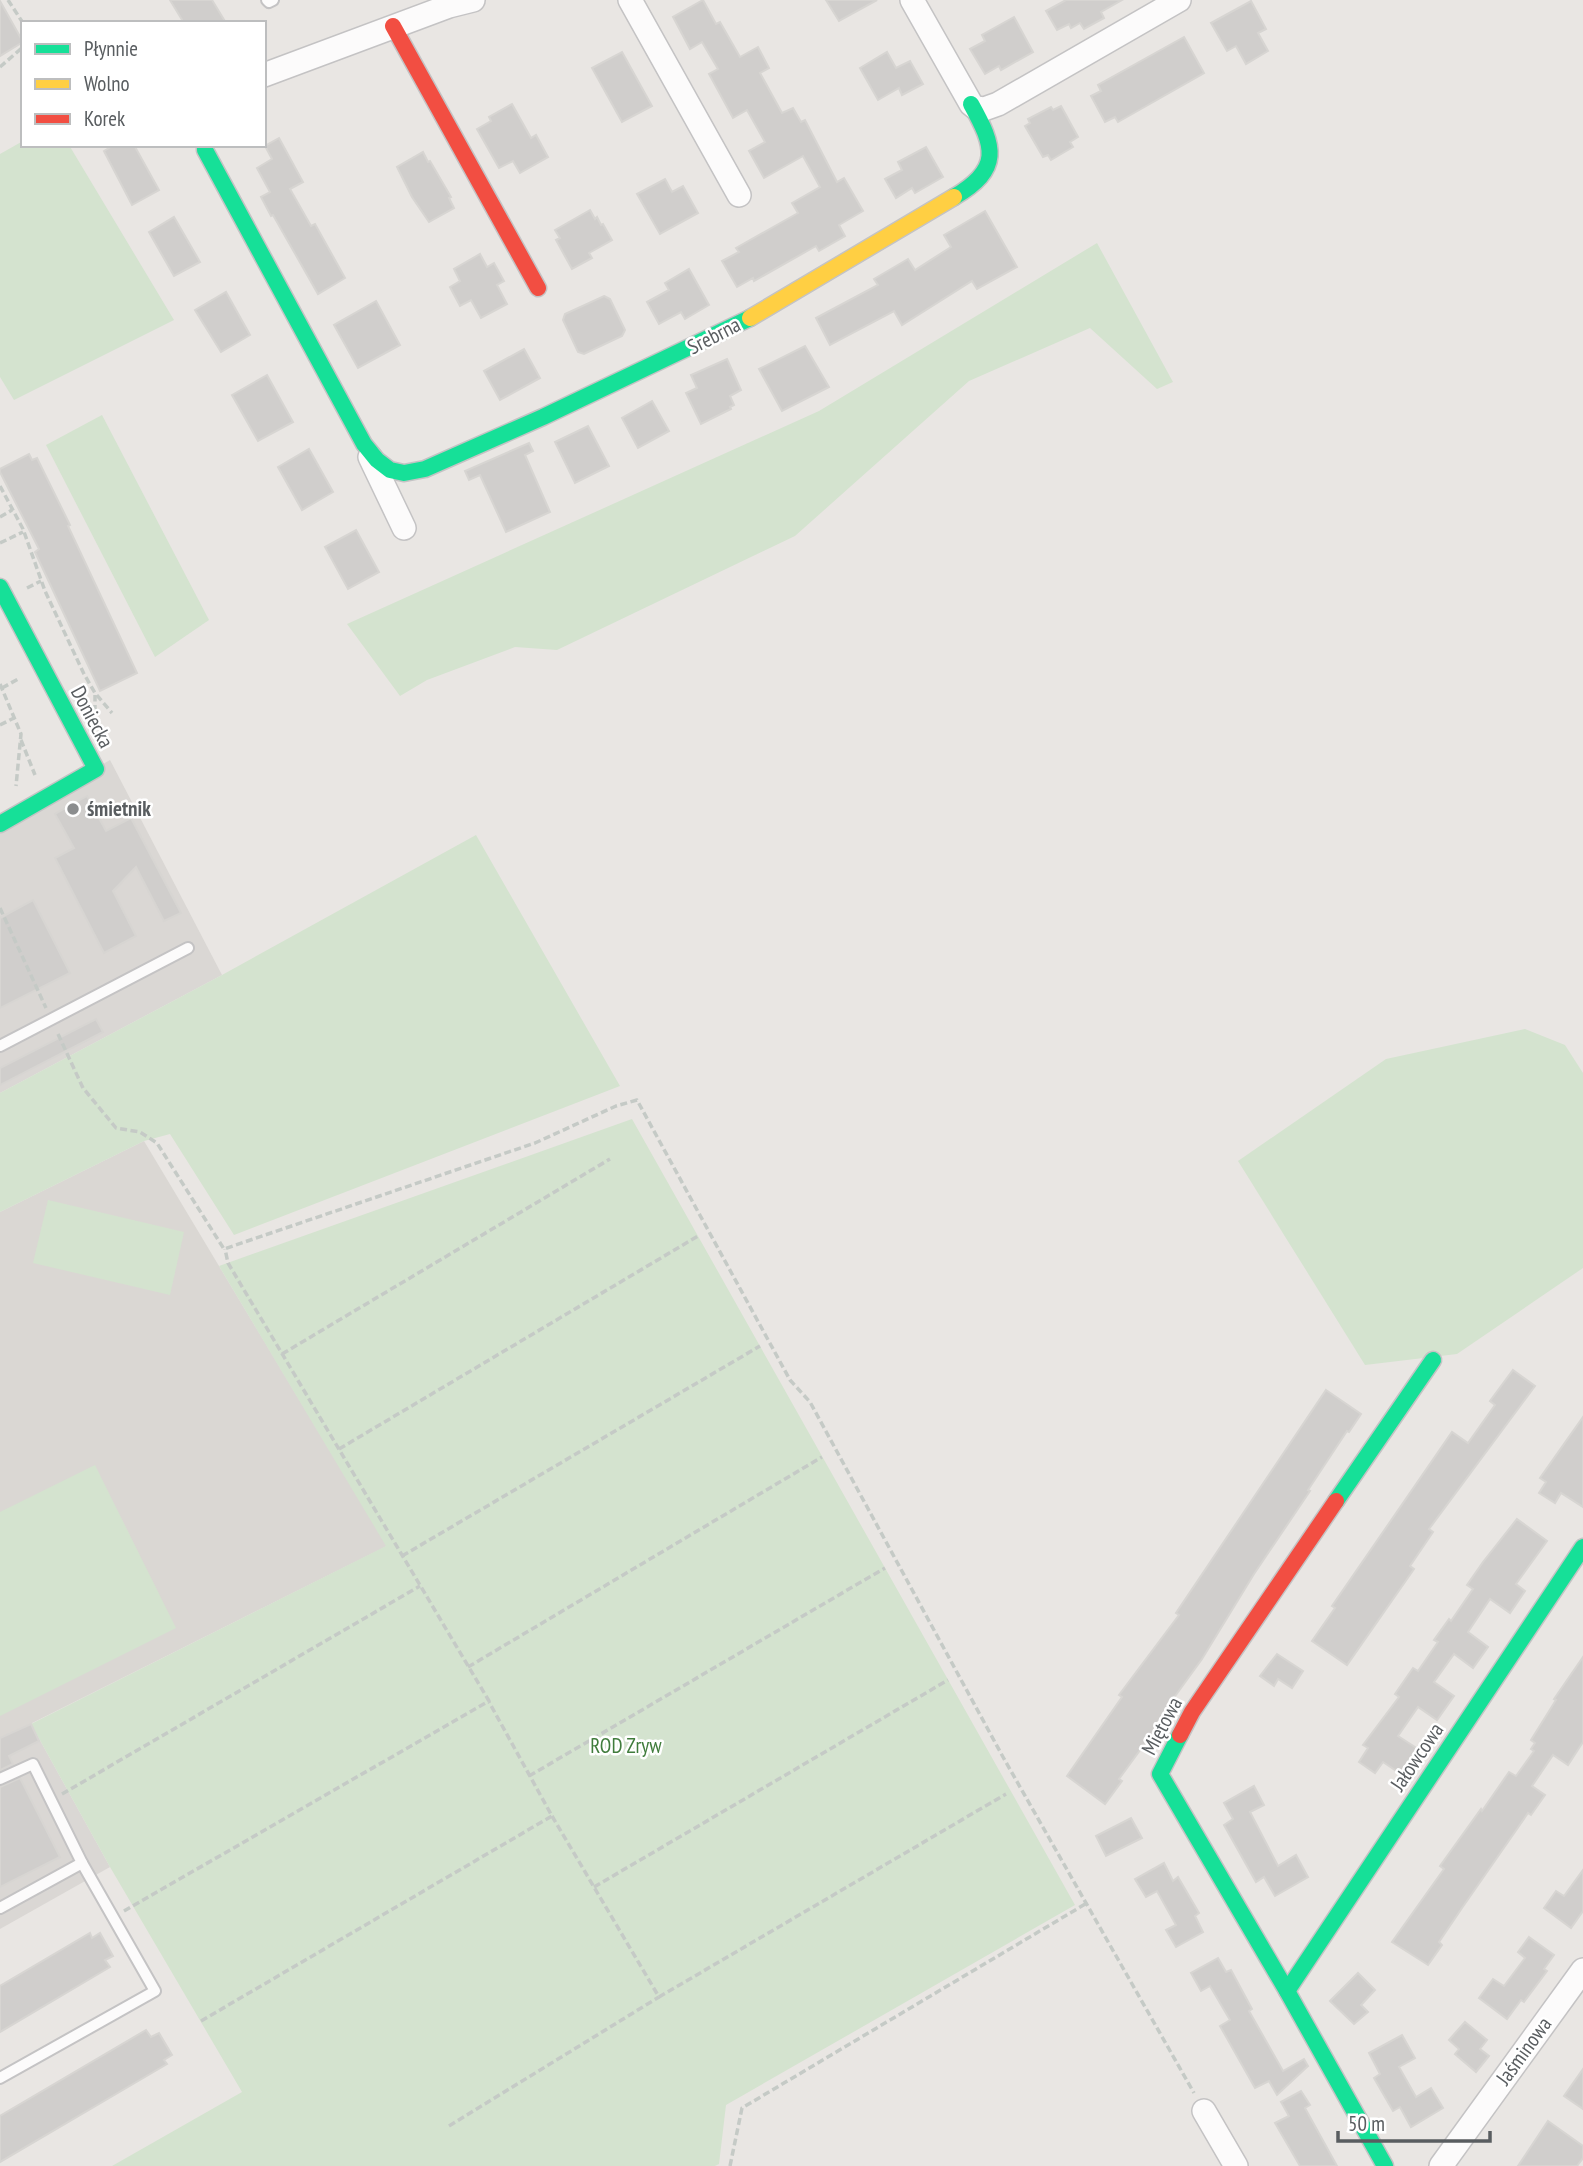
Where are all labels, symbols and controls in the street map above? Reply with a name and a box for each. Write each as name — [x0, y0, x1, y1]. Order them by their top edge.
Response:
legend — [21, 21, 266, 147]
text: Płynnie — [84, 35, 138, 62]
text: Wolno — [84, 70, 130, 97]
text: Korek — [84, 105, 125, 132]
street label: Srebrna — [683, 311, 745, 360]
street label: Doniecka — [65, 681, 120, 752]
place label: śmietnik — [87, 795, 151, 822]
marker: śmietnik — [65, 801, 81, 817]
street label: Miętowa — [1135, 1692, 1188, 1759]
street label: Jałowcowa — [1384, 1718, 1449, 1797]
park label: ROD Zryw — [590, 1732, 662, 1759]
street label: Jaśminowa — [1489, 2011, 1557, 2091]
scale bar — [1338, 2100, 1490, 2144]
text: 50 m — [1348, 2110, 1385, 2137]

